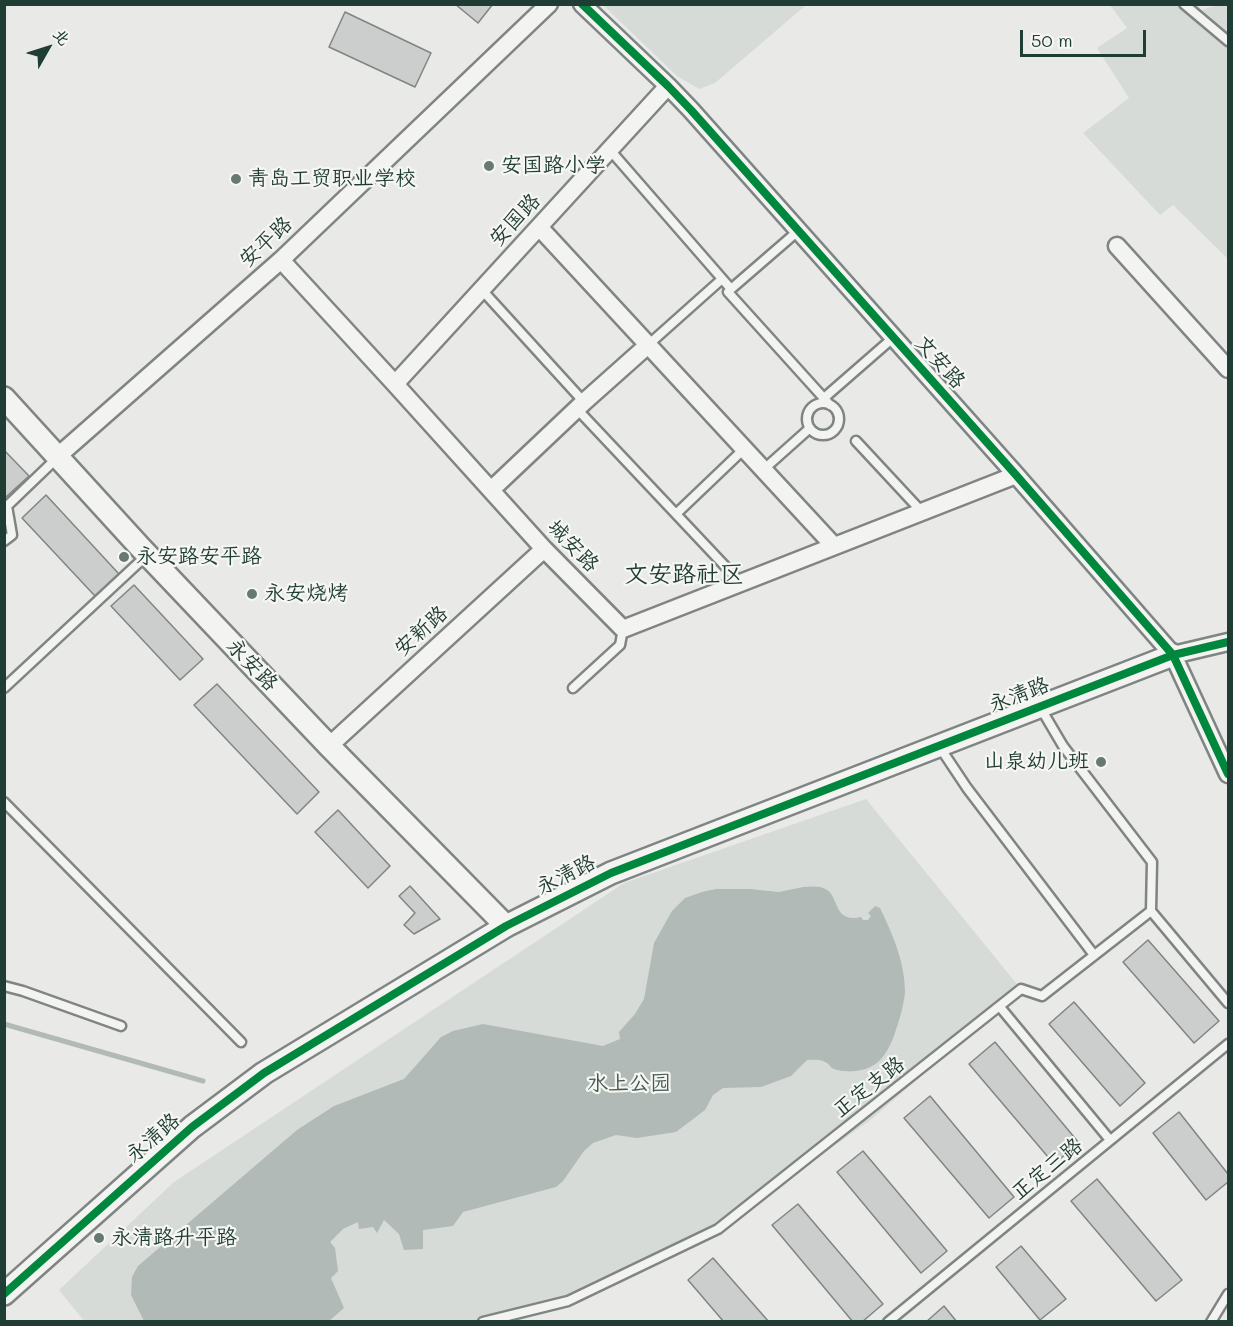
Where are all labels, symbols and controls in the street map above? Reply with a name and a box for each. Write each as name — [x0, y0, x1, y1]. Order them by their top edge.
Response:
north arrow — [18, 18, 78, 78]
scale bar — [1023, 18, 1149, 56]
text: 北 — [49, 24, 76, 49]
text: 50 m — [1031, 28, 1073, 52]
place label: 安国路小学 — [501, 153, 606, 179]
marker: 安国路小学 — [482, 159, 496, 173]
place label: 青岛工贸职业学校 — [248, 166, 416, 192]
marker: 青岛工贸职业学校 — [229, 172, 243, 186]
street label: 安国路 — [484, 188, 546, 252]
street label: 安平路 — [234, 211, 298, 273]
street label: 文安路 — [910, 330, 970, 394]
street label: 城安路 — [542, 515, 604, 577]
place label: 永安路安平路 — [136, 544, 262, 570]
marker: 永安路安平路 — [117, 550, 131, 564]
district label: 文安路社区 — [624, 561, 744, 589]
place label: 永安烧烤 — [264, 581, 348, 607]
marker: 永安烧烤 — [245, 587, 259, 601]
street label: 安新路 — [389, 601, 453, 661]
street label: 永安路 — [221, 634, 283, 696]
street label: 永清路 — [985, 672, 1053, 718]
place label: 山泉幼儿班 — [984, 749, 1089, 775]
marker: 山泉幼儿班 — [1094, 755, 1108, 769]
street label: 永清路 — [532, 849, 600, 901]
street label: 正定支路 — [828, 1051, 910, 1123]
park label: 水上公园 — [587, 1071, 671, 1097]
street label: 永清路 — [121, 1108, 185, 1168]
street label: 正定三路 — [1006, 1133, 1088, 1205]
place label: 永清路升平路 — [111, 1225, 237, 1251]
marker: 永清路升平路 — [92, 1231, 106, 1245]

